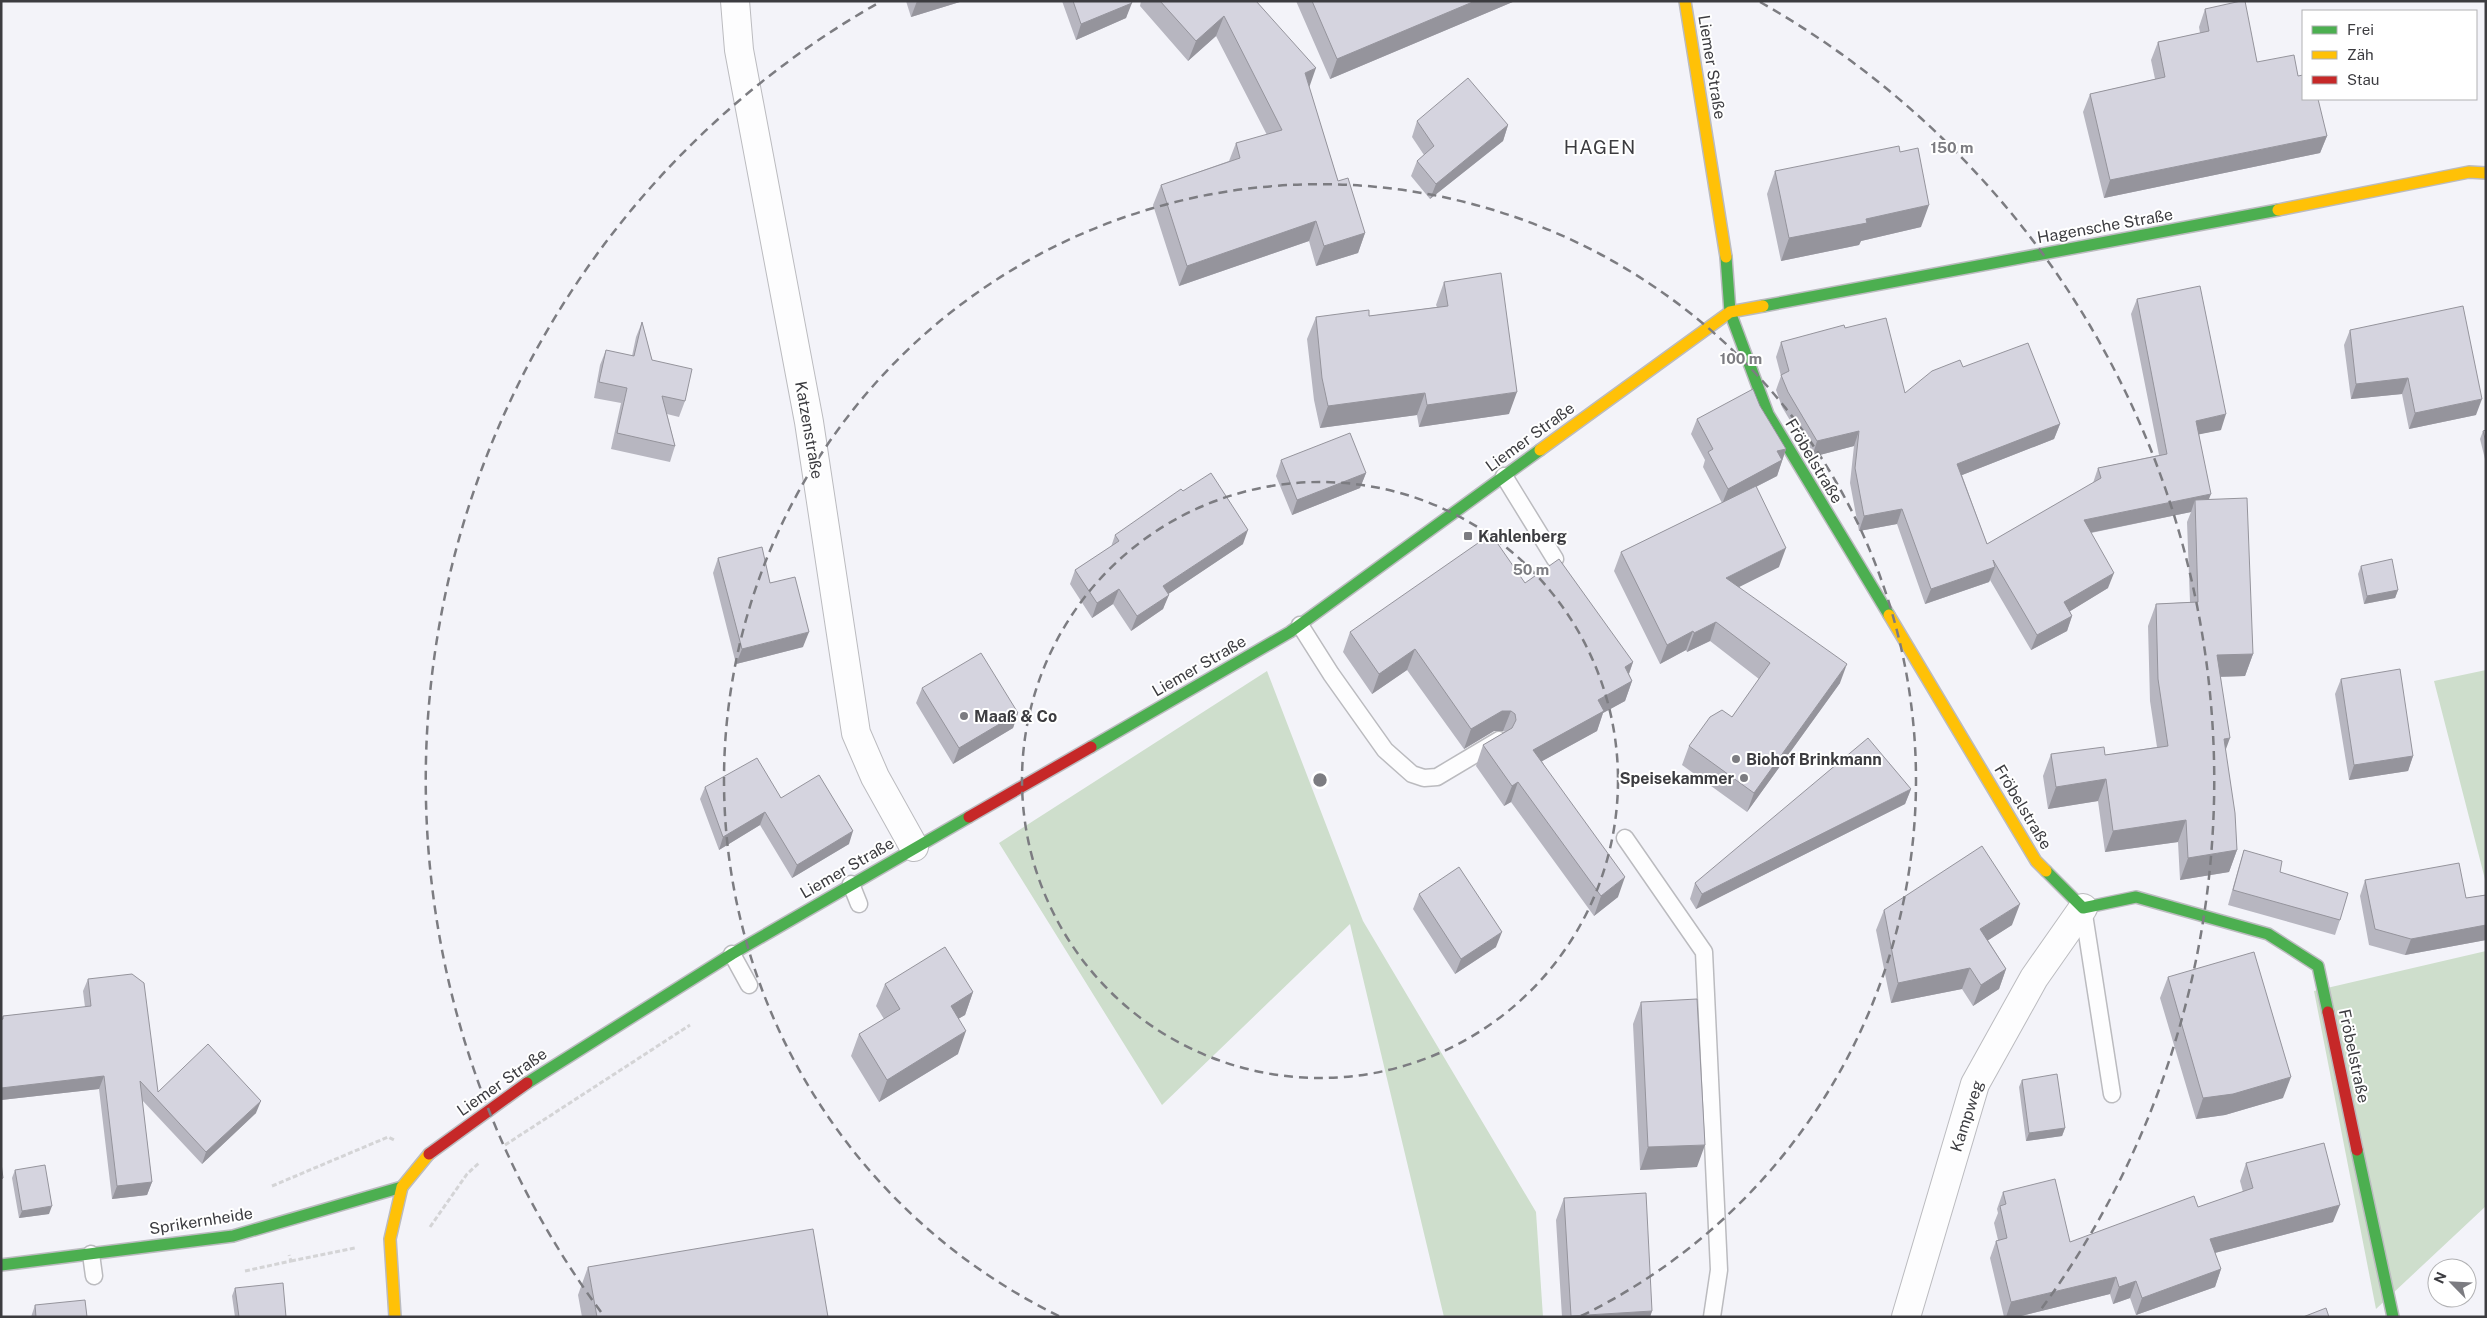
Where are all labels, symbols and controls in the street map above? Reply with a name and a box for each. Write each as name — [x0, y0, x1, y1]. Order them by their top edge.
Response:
legend — [2302, 10, 2477, 100]
street label: Liemer Straße — [1694, 14, 1730, 120]
text: Frei — [2347, 21, 2374, 38]
text: Zäh — [2347, 46, 2374, 63]
text: Stau — [2347, 71, 2380, 88]
district label: HAGEN — [1564, 136, 1636, 158]
text: 150 m — [1930, 139, 1974, 156]
street label: Hagensche Straße — [2036, 205, 2174, 247]
text: 100 m — [1720, 350, 1762, 367]
street label: Katzenstraße — [791, 380, 827, 480]
street label: Liemer Straße — [1482, 398, 1578, 476]
street label: Fröbelstraße — [1781, 415, 1847, 507]
place label: Kahlenberg — [1478, 527, 1567, 546]
marker: Kahlenberg — [1462, 530, 1474, 542]
text: 50 m — [1513, 561, 1549, 578]
street label: Liemer Straße — [1149, 631, 1249, 701]
place label: Maaß & Co — [974, 707, 1057, 726]
marker: Maaß & Co — [958, 710, 970, 722]
place label: Biohof Brinkmann — [1746, 750, 1882, 769]
marker: Biohof Brinkmann — [1730, 753, 1742, 765]
street label: Fröbelstraße — [1990, 761, 2056, 853]
place label: Speisekammer — [1620, 769, 1734, 788]
centre of rings — [1311, 771, 1329, 789]
marker: Speisekammer — [1738, 772, 1750, 784]
street label: Liemer Straße — [797, 833, 897, 903]
street label: Fröbelstraße — [2335, 1007, 2373, 1105]
street label: Liemer Straße — [453, 1044, 551, 1120]
street label: Kampweg — [1947, 1078, 1988, 1154]
street label: Sprikernheide — [148, 1203, 254, 1239]
north arrow — [2427, 1258, 2477, 1308]
text: N — [2431, 1269, 2450, 1286]

